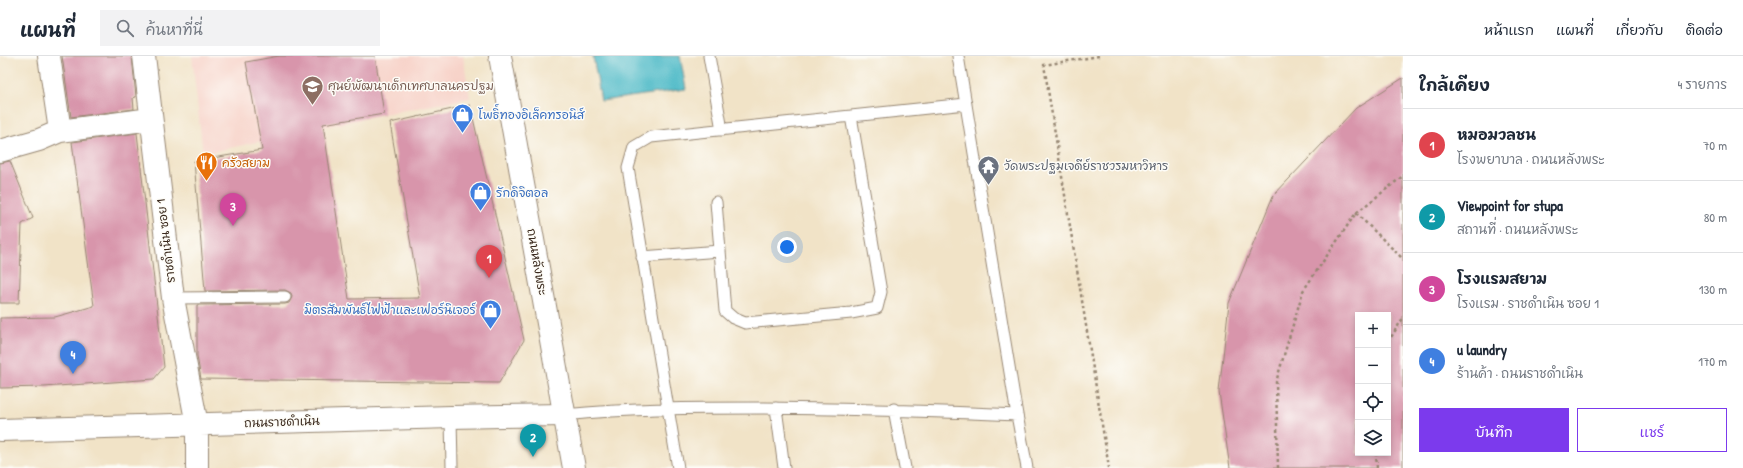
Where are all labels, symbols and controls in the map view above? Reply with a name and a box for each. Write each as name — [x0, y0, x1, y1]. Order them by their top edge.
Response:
search box — [100, 10, 380, 46]
text: แผนที่ — [20, 17, 76, 43]
icon: search — [114, 17, 136, 39]
text: ค้นหาที่นี่ — [146, 19, 203, 40]
text: หน้าแรก — [1484, 20, 1534, 39]
text: แผนที่ — [1556, 20, 1594, 39]
text: เกี่ยวกับ — [1616, 20, 1663, 39]
text: ติดต่อ — [1685, 20, 1723, 39]
school or university icon: ศุนย์พัฒนาเด็กเทศบาลนครปฐม — [299, 73, 325, 106]
text: ใกล้เคียง — [1419, 73, 1490, 96]
text: 4 รายการ — [1677, 75, 1727, 93]
place label: ศุนย์พัฒนาเด็กเทศบาลนครปฐม — [328, 77, 494, 95]
shop icon: โพธิ์ทองอิเล็คทรอนิส์ — [449, 102, 475, 135]
place label: โพธิ์ทองอิเล็คทรอนิส์ — [478, 103, 586, 123]
text: หมอมวลชน — [1457, 124, 1536, 145]
text: 1 — [1430, 136, 1434, 154]
text: 70 m — [1703, 136, 1727, 154]
restaurant icon: ครัวสยาม — [193, 150, 219, 183]
text: โรงพยาบาล · ถนนหลังพระ — [1457, 150, 1605, 168]
temple icon: วัดพระปฐมเจดีย์ราชวรมหาวิหาร — [976, 153, 1002, 186]
place label: ครัวสยาม — [222, 154, 270, 171]
place label: วัดพระปฐมเจดีย์ราชวรมหาวิหาร — [1004, 157, 1168, 174]
shop icon: รักดิจิตอล — [468, 180, 494, 213]
place label: รักดิจิตอล — [496, 184, 548, 201]
pin: 3 — [220, 193, 246, 226]
text: Viewpoint for stupa — [1457, 195, 1563, 216]
street label: ราชดำเนิน ซอย 1 — [152, 198, 179, 284]
text: 2 — [1429, 208, 1435, 226]
text: 80 m — [1704, 208, 1727, 226]
text: สถานที่ · ถนนหลังพระ — [1457, 220, 1578, 238]
street label: ถนนหลังพระ — [523, 227, 552, 297]
your location — [777, 237, 797, 257]
pin: 1 — [476, 245, 502, 278]
text: โรงแรมสยาม — [1457, 268, 1547, 289]
text: 3 — [1429, 280, 1435, 298]
text: 130 m — [1699, 280, 1727, 298]
text: โรงแรม · ราชดำเนิน ซอย 1 — [1457, 294, 1599, 312]
shop icon: มิตรสัมพันธ์ไฟฟ้าและเฟอร์นิเจอร์ — [478, 297, 504, 330]
place label: มิตรสัมพันธ์ไฟฟ้าและเฟอร์นิเจอร์ — [304, 301, 476, 318]
map controls — [1355, 312, 1391, 456]
button: + — [1355, 312, 1391, 348]
text: u laundry — [1457, 339, 1507, 360]
pin: 4 — [60, 341, 86, 374]
button: − — [1355, 348, 1391, 384]
text: 4 — [1430, 352, 1434, 370]
text: 170 m — [1698, 352, 1727, 370]
text: ร้านค้า · ถนนราชดำเนิน — [1457, 364, 1583, 382]
button: locate — [1355, 384, 1391, 420]
button: บันทึก — [1419, 408, 1569, 452]
button: แชร์ — [1577, 408, 1727, 452]
street label: ถนนราชดำเนิน — [244, 412, 320, 431]
button: layers — [1355, 420, 1391, 456]
pin: 2 — [520, 424, 546, 457]

